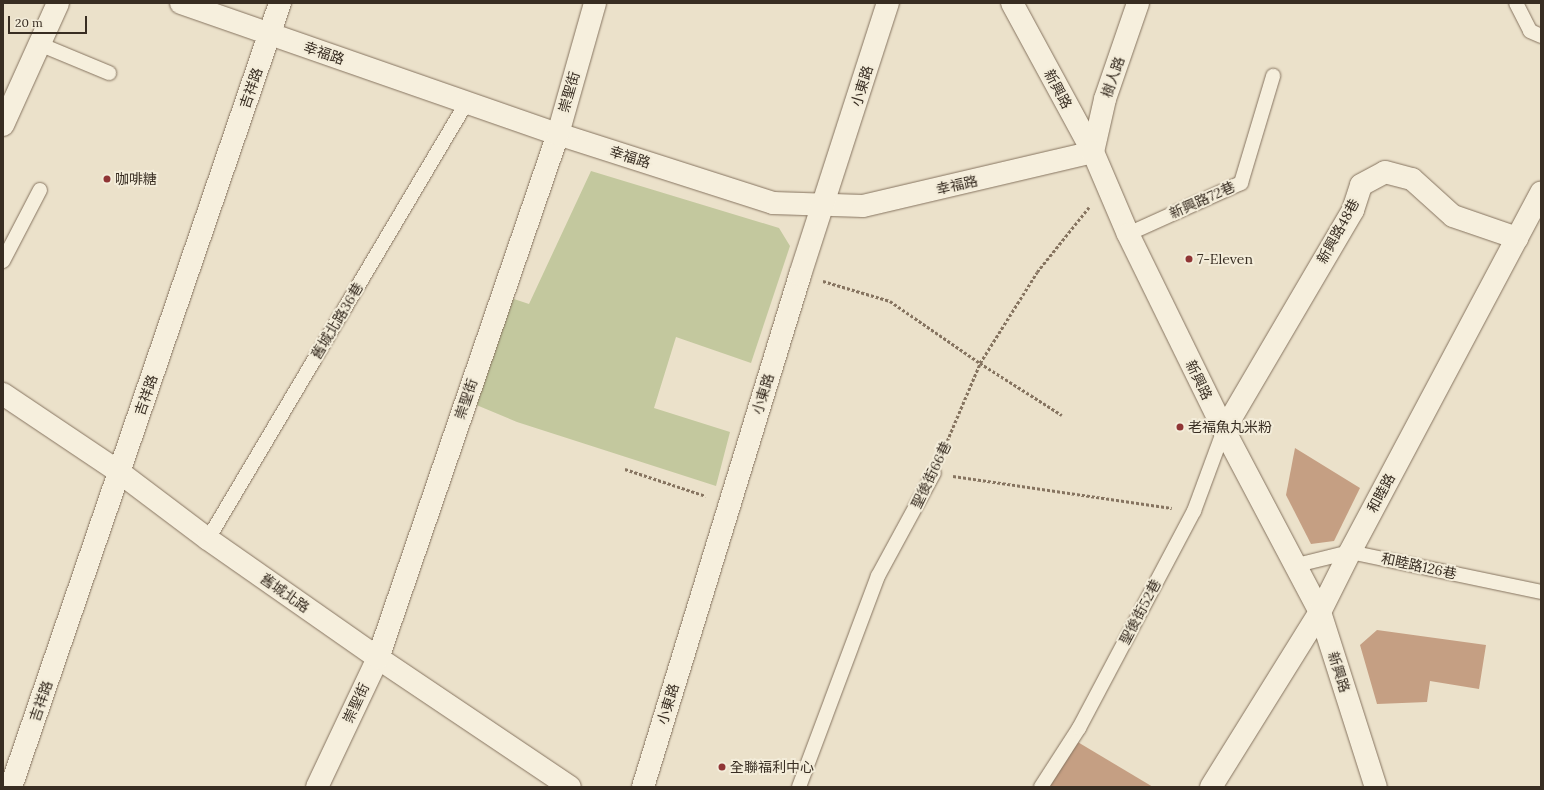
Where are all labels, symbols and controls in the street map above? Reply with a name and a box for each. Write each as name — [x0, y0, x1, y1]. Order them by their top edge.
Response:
scale bar — [10, 8, 89, 34]
text: 20 m — [15, 15, 43, 30]
street label: 幸福路 — [301, 38, 347, 68]
street label: 樹人路 — [1098, 54, 1128, 100]
street label: 小東路 — [848, 63, 876, 109]
street label: 吉祥路 — [236, 65, 266, 111]
street label: 新興路 — [1041, 67, 1075, 111]
street label: 崇聖街 — [555, 69, 583, 115]
street label: 幸福路 — [607, 143, 653, 171]
place label: 咖啡糖 — [115, 171, 157, 187]
street label: 幸福路 — [935, 172, 979, 198]
marker: 咖啡糖 — [102, 174, 112, 184]
street label: 新興路72巷 — [1167, 178, 1237, 222]
street label: 新興路48巷 — [1313, 196, 1363, 266]
place label: 7-Eleven — [1197, 251, 1253, 267]
marker: 7-Eleven — [1184, 254, 1194, 264]
street label: 舊城北路36巷 — [308, 280, 366, 362]
street label: 新興路 — [1182, 357, 1216, 403]
street label: 小東路 — [749, 371, 777, 417]
street label: 吉祥路 — [131, 372, 161, 418]
street label: 崇聖街 — [451, 376, 481, 422]
place label: 老福魚丸米粉 — [1188, 419, 1272, 435]
marker: 老福魚丸米粉 — [1175, 422, 1185, 432]
street label: 聖後街66巷 — [908, 439, 954, 511]
street label: 和睦路 — [1364, 471, 1398, 515]
street label: 和睦路126巷 — [1380, 550, 1458, 582]
street label: 舊城北路 — [257, 570, 313, 616]
street label: 聖後街52巷 — [1116, 577, 1164, 647]
street label: 新興路 — [1325, 649, 1353, 695]
street label: 吉祥路 — [26, 678, 56, 724]
street label: 崇聖街 — [340, 680, 372, 726]
street label: 小東路 — [654, 681, 682, 727]
place label: 全聯福利中心 — [730, 759, 814, 775]
marker: 全聯福利中心 — [717, 762, 727, 772]

